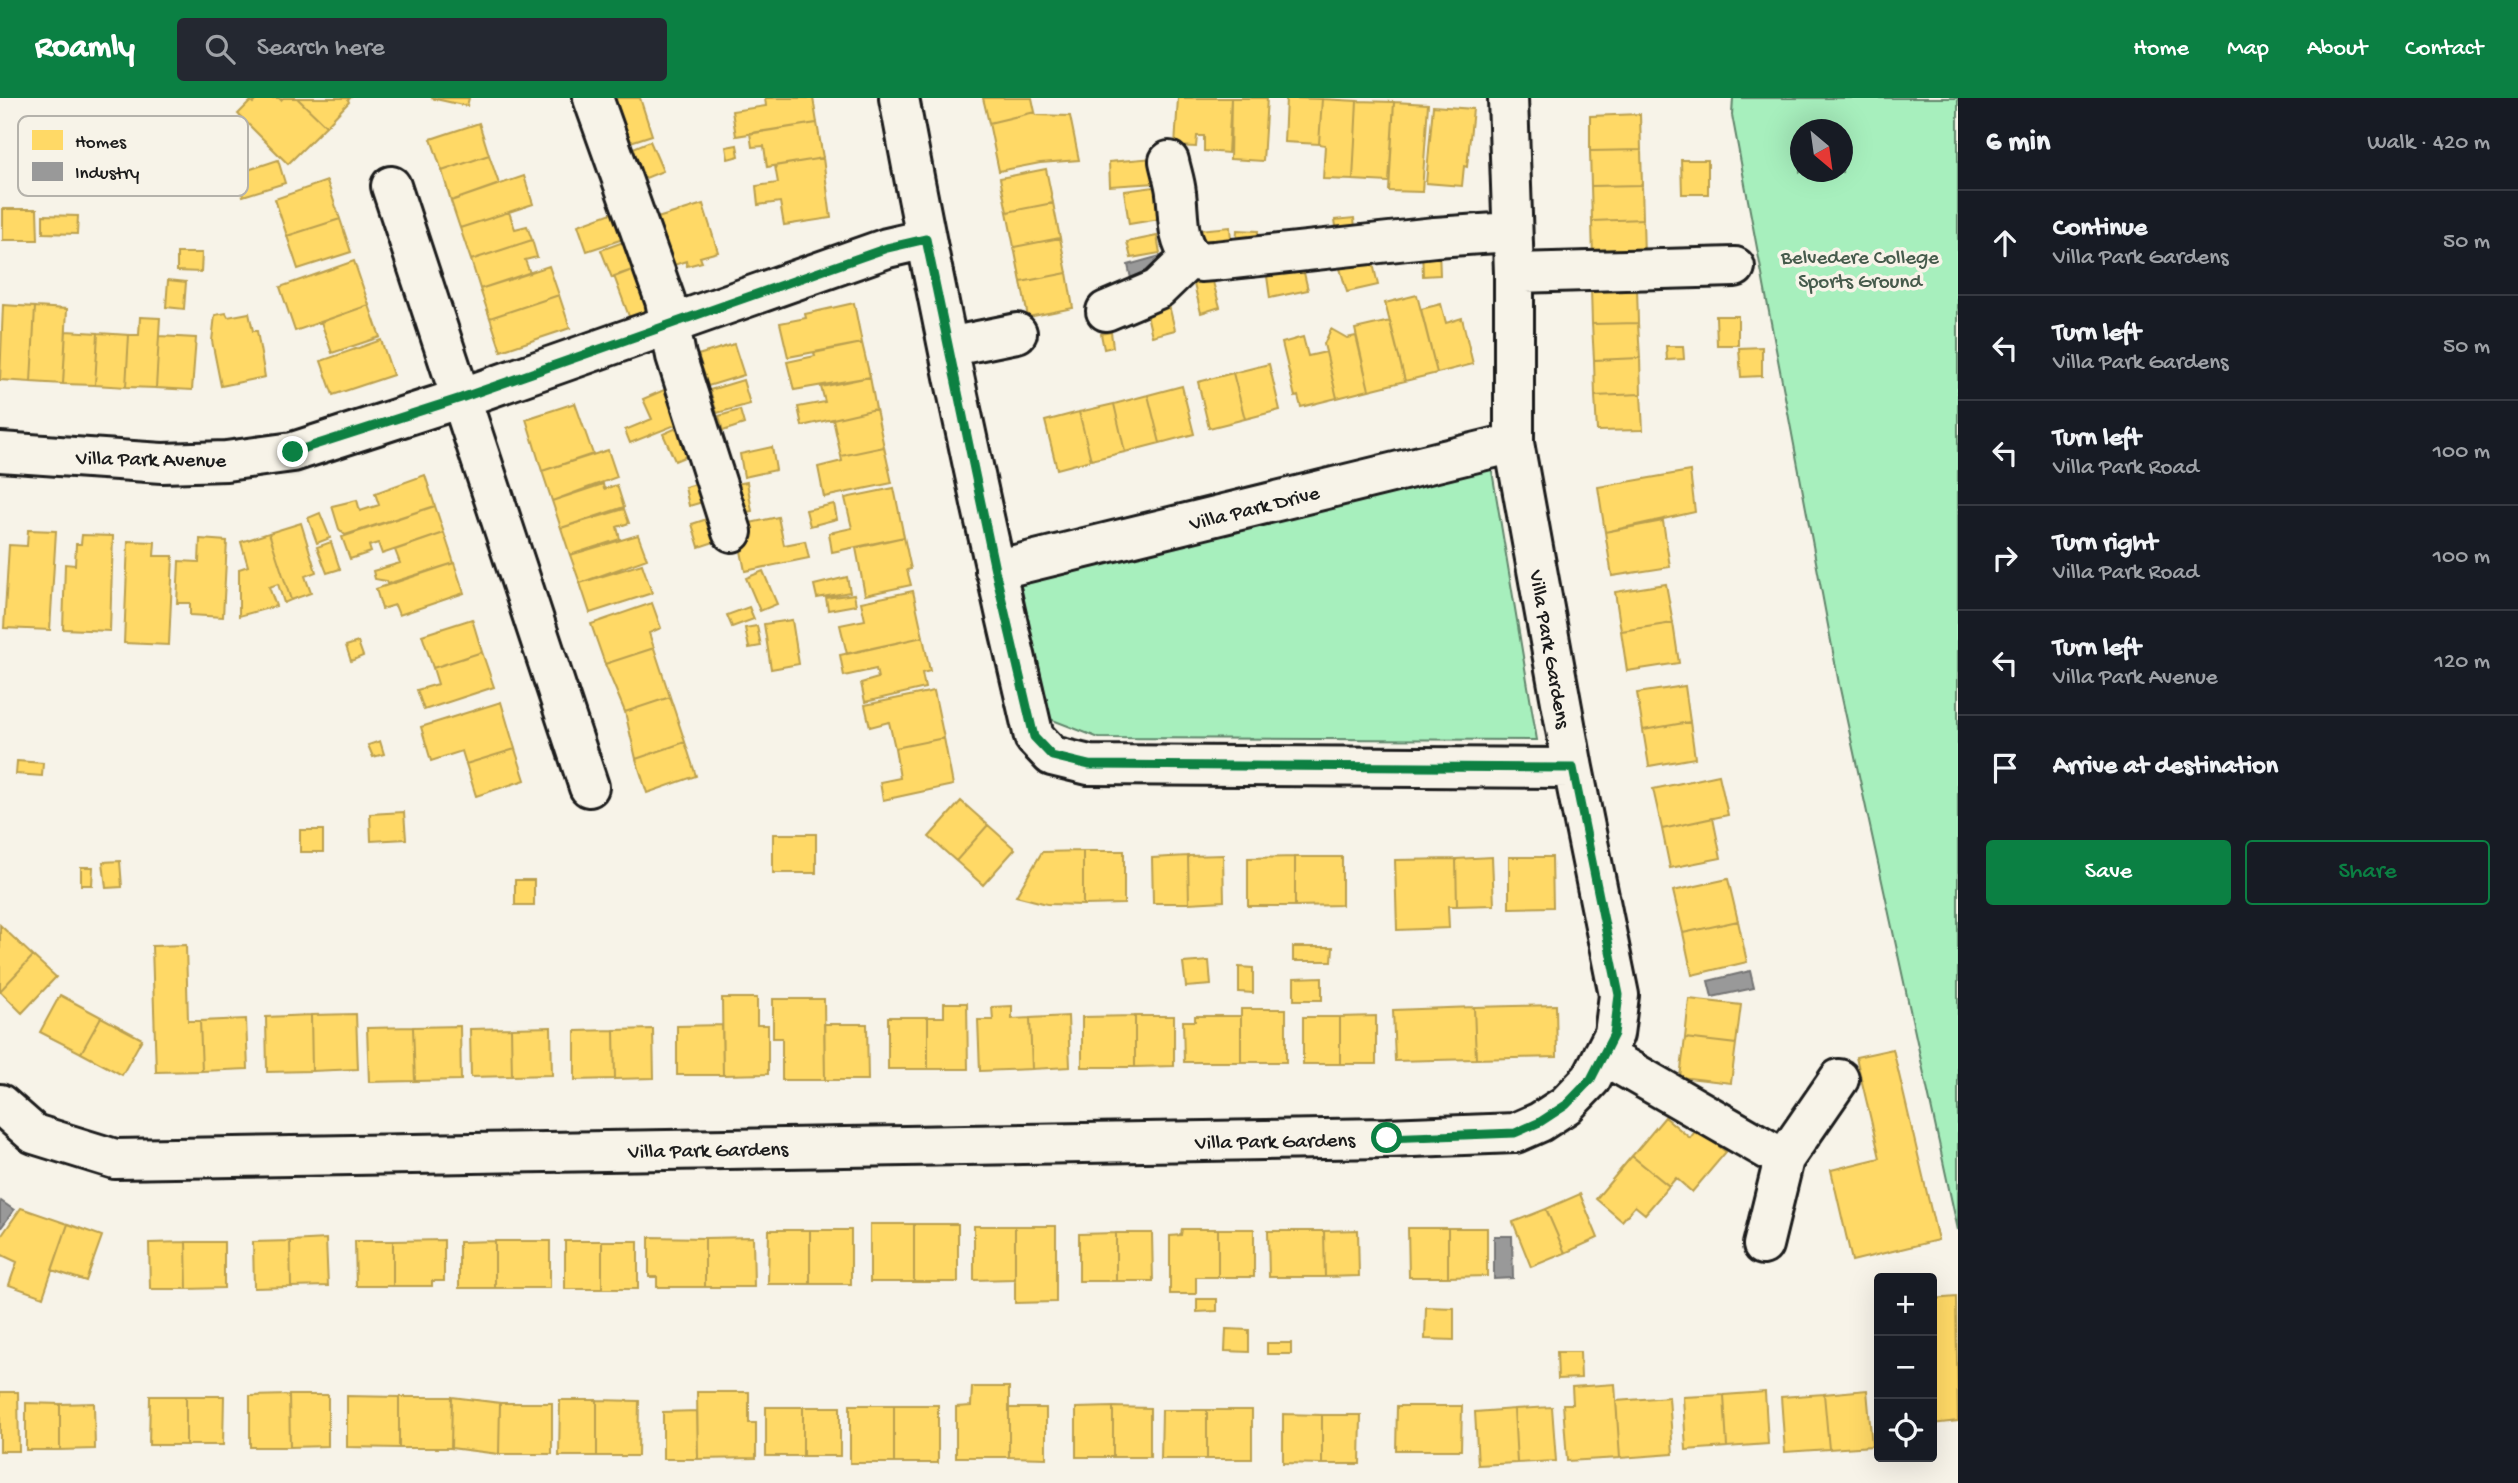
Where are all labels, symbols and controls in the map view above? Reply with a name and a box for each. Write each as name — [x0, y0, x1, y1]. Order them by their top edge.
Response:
search box — [177, 18, 667, 81]
text: Roamly — [35, 30, 135, 68]
icon: search — [201, 30, 239, 68]
text: Search here — [257, 34, 385, 65]
text: Home — [2133, 35, 2189, 64]
text: Map — [2227, 35, 2269, 64]
text: About — [2307, 35, 2367, 64]
text: Contact — [2405, 35, 2483, 64]
legend — [18, 116, 248, 196]
north arrow — [1790, 119, 1853, 182]
text: 6 min — [1986, 126, 2050, 161]
text: Walk · 420 m — [2367, 130, 2490, 157]
text: Homes — [75, 132, 127, 155]
text: Industry — [75, 163, 140, 186]
text: Continue — [2053, 214, 2147, 245]
icon: ahead — [1986, 224, 2024, 262]
text: 50 m — [2443, 229, 2490, 256]
text: Villa Park Gardens — [2053, 245, 2229, 272]
park label: Belvedere College Sports Ground — [1780, 247, 1940, 296]
text: Turn left — [2053, 319, 2141, 350]
icon: left — [1986, 329, 2024, 367]
text: 50 m — [2443, 334, 2490, 361]
text: Villa Park Gardens — [2053, 350, 2229, 377]
text: Turn left — [2053, 424, 2141, 455]
icon: left — [1986, 434, 2024, 472]
route end — [277, 436, 308, 467]
text: 100 m — [2433, 439, 2490, 466]
street label: Villa Park Avenue — [75, 448, 227, 475]
text: Villa Park Road — [2053, 455, 2199, 482]
street label: Villa Park Drive — [1186, 482, 1323, 539]
text: Turn right — [2053, 529, 2157, 560]
icon: right — [1986, 539, 2024, 577]
text: 100 m — [2433, 544, 2490, 571]
text: Villa Park Road — [2053, 560, 2199, 587]
street label: Villa Park Gardens — [1521, 568, 1574, 732]
text: Turn left — [2053, 634, 2141, 665]
icon: left — [1986, 644, 2024, 682]
text: 120 m — [2435, 649, 2490, 676]
text: Villa Park Avenue — [2053, 665, 2218, 692]
icon: arrive — [1986, 749, 2024, 787]
text: Arrive at destination — [2053, 752, 2278, 783]
button: Save — [1986, 840, 2231, 905]
button: Share — [2245, 840, 2490, 905]
route start — [1371, 1122, 1402, 1153]
street label: Villa Park Gardens — [1194, 1130, 1357, 1157]
street label: Villa Park Gardens — [627, 1139, 790, 1166]
map controls — [1874, 1273, 1937, 1462]
button: + — [1874, 1273, 1937, 1336]
button: − — [1874, 1336, 1937, 1399]
button: locate — [1874, 1399, 1937, 1462]

